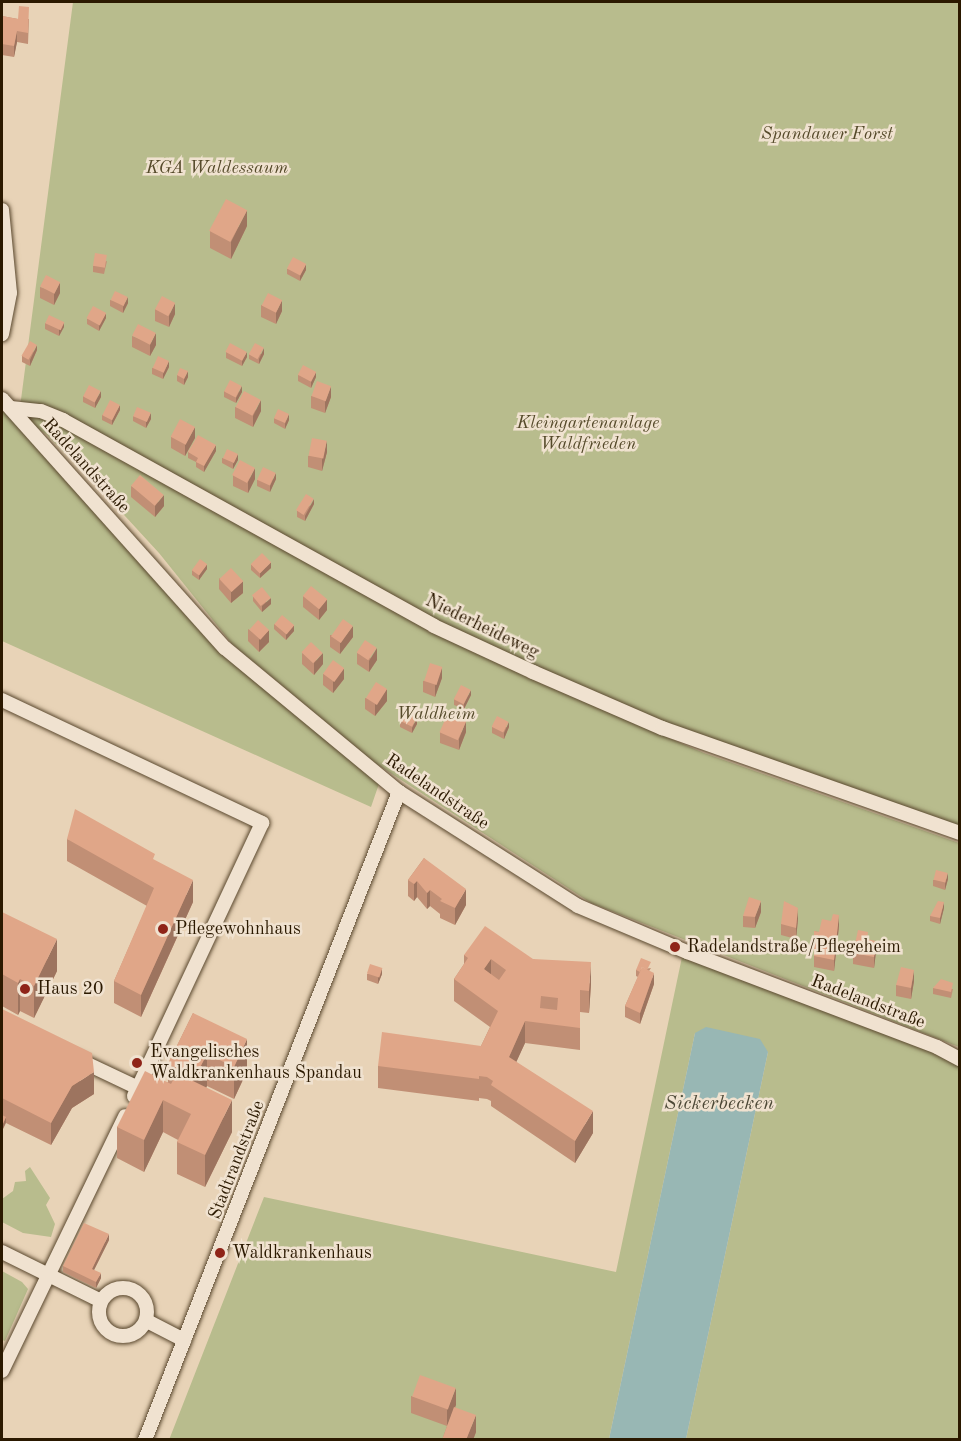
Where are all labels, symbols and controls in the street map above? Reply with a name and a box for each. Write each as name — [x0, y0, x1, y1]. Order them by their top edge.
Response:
park label: Spandauer Forst — [761, 123, 893, 145]
park label: KGA Waldessaum — [146, 157, 288, 179]
park label: Kleingartenanlage Waldfrieden — [517, 413, 659, 456]
street label: Radelandstraße — [38, 414, 134, 518]
street label: Niederheideweg — [422, 590, 542, 664]
park label: Waldheim — [396, 703, 476, 725]
street label: Radelandstraße — [381, 749, 493, 835]
place label: Pflegewohnhaus — [175, 918, 301, 940]
marker: Pflegewohnhaus — [156, 922, 170, 936]
place label: Radelandstraße/Pflegeheim — [687, 936, 901, 958]
marker: Radelandstraße/Pflegeheim — [668, 940, 682, 954]
street label: Radelandstraße — [808, 970, 928, 1034]
place label: Haus 20 — [37, 978, 103, 1000]
marker: Haus 20 — [18, 982, 32, 996]
place label: Evangelisches Waldkrankenhaus Spandau — [150, 1042, 362, 1084]
marker: Evangelisches Waldkrankenhaus Spandau — [128, 1054, 146, 1072]
water label: Sickerbecken — [664, 1092, 774, 1116]
street label: Stadtrandstraße — [204, 1098, 270, 1222]
place label: Waldkrankenhaus — [232, 1242, 372, 1264]
marker: Waldkrankenhaus — [213, 1246, 227, 1260]

